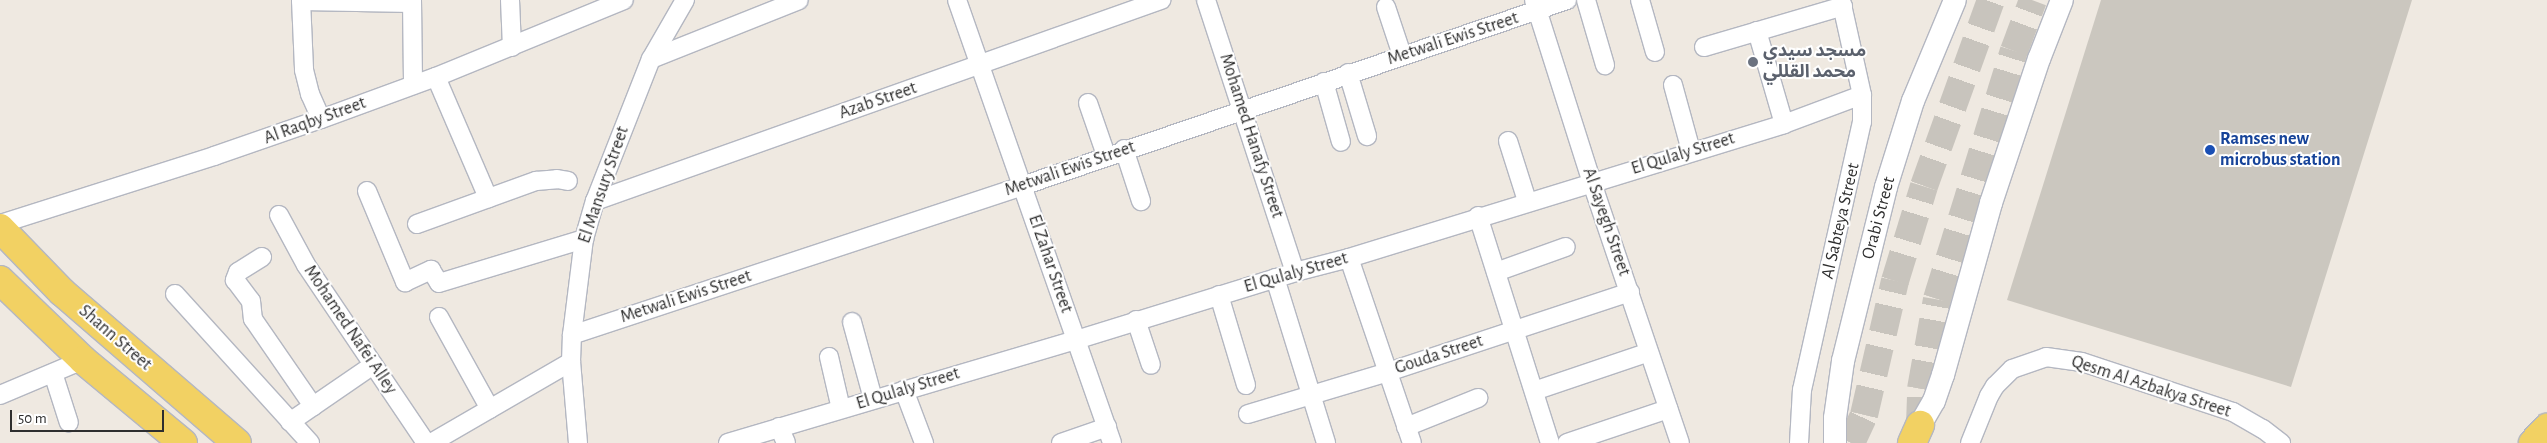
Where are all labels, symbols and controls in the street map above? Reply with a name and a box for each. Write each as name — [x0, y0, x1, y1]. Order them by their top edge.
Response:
street label: Metwali Ewis Street — [1385, 8, 1521, 70]
place label: مسجد سيدي محمد القللي — [1763, 41, 1866, 84]
street label: Mohamed Hanafy Street — [1214, 51, 1288, 221]
marker: مسجد سيدي محمد القللي — [1747, 56, 1759, 68]
street label: Azab Street — [836, 78, 920, 124]
street label: Al Raqby Street — [261, 93, 369, 149]
street label: El Mansury Street — [574, 124, 634, 246]
street label: El Qulaly Street — [1629, 128, 1737, 180]
place label: Ramses new microbus station — [2220, 129, 2340, 172]
street label: Metwali Ewis Street — [1002, 137, 1138, 201]
marker: Ramses new microbus station — [2204, 144, 2216, 156]
street label: Al Sabteya Street — [1817, 161, 1865, 281]
street label: Al Sayegh Street — [1577, 165, 1635, 279]
street label: Orabi Street — [1858, 174, 1900, 262]
street label: El Zahar Street — [1023, 212, 1077, 316]
street label: El Qulaly Street — [1242, 248, 1350, 298]
street label: Mohamed Nafei Alley — [299, 261, 401, 399]
street label: Metwali Ewis Street — [618, 266, 754, 328]
street label: Shann Street — [74, 300, 156, 376]
street label: Gouda Street — [1392, 331, 1486, 379]
street label: Qesm Al Azbakya Street — [2069, 351, 2233, 423]
street label: El Qulaly Street — [854, 363, 962, 415]
scale bar — [12, 400, 166, 432]
text: 50 m — [18, 411, 47, 426]

